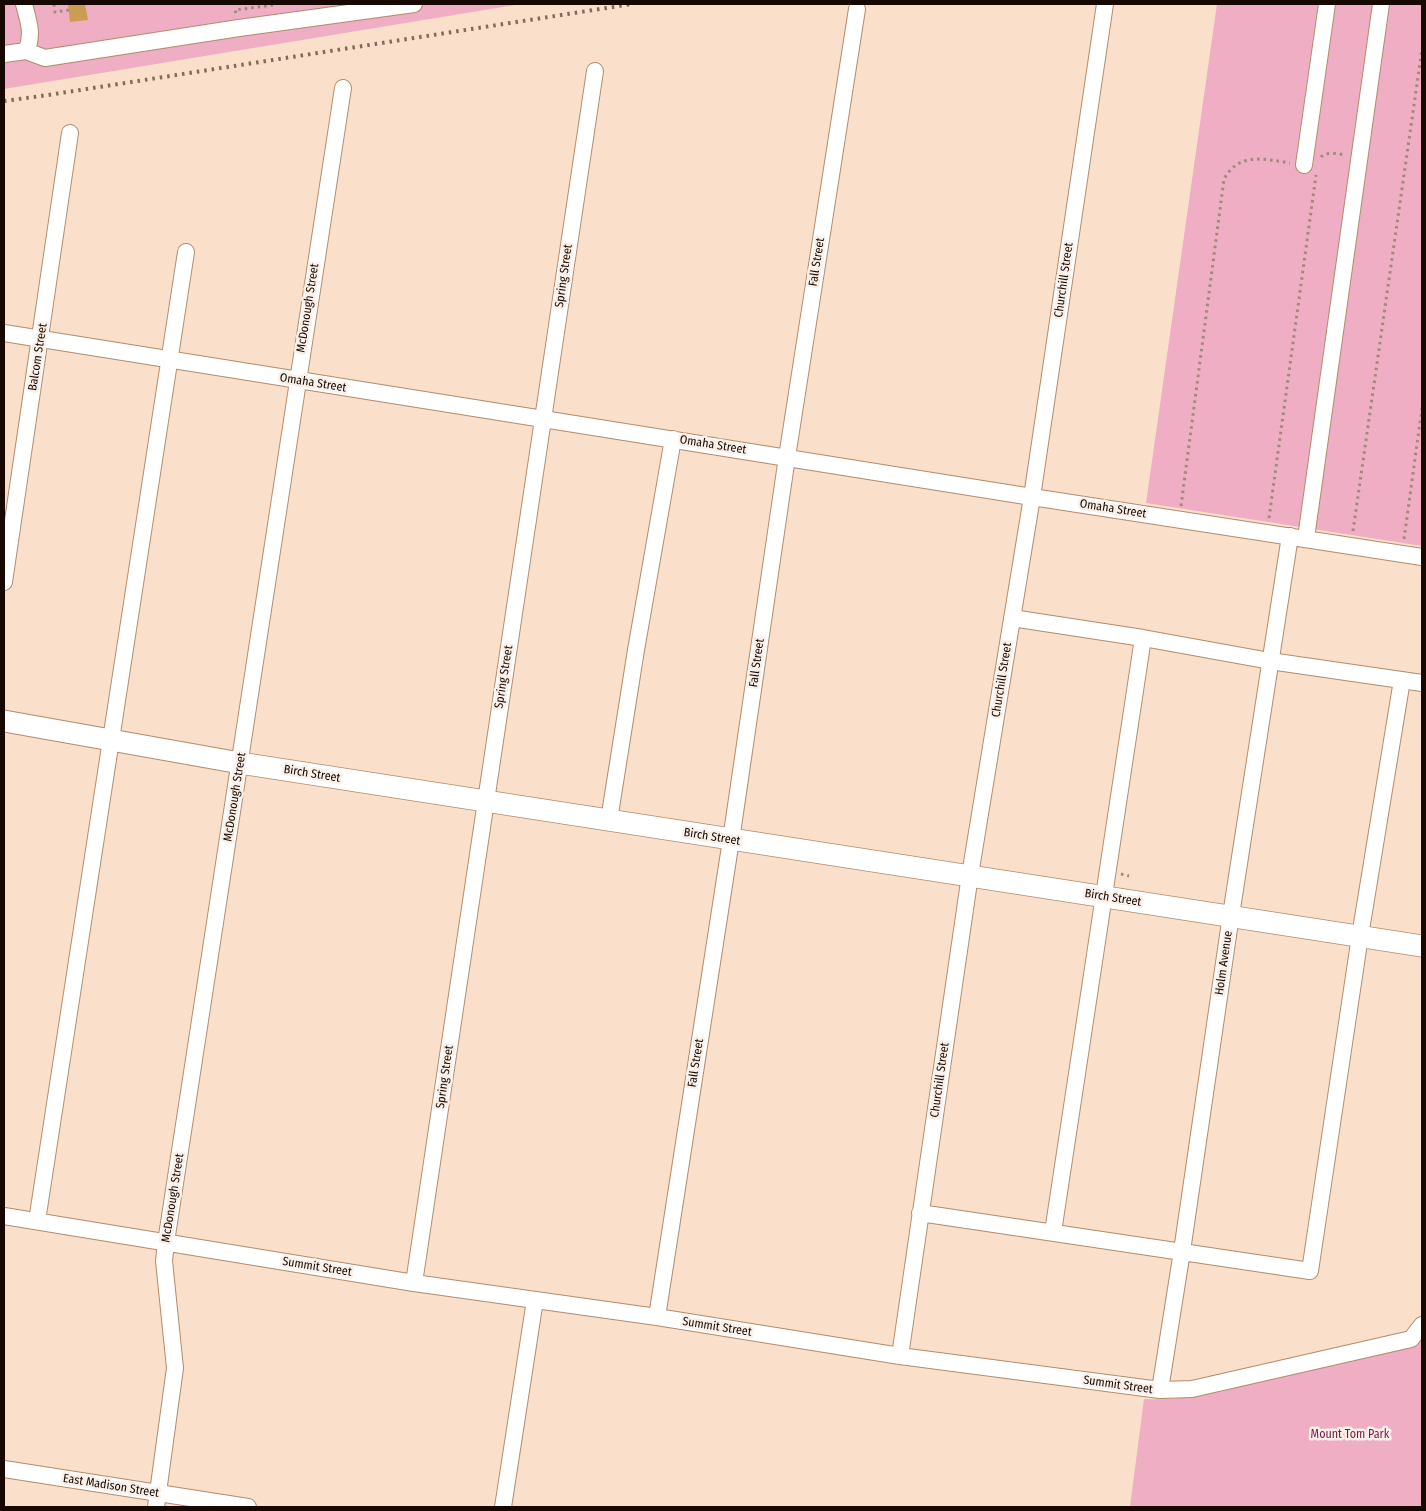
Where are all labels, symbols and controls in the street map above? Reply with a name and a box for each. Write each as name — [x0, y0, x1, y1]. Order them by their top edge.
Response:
street label: Fall Street — [806, 237, 828, 287]
street label: Churchill Street — [1052, 242, 1076, 318]
street label: Spring Street — [552, 243, 576, 309]
street label: McDonough Street — [294, 262, 322, 354]
street label: Balcom Street — [26, 322, 50, 392]
street label: Omaha Street — [279, 371, 347, 395]
street label: Omaha Street — [679, 433, 747, 457]
street label: Omaha Street — [1079, 497, 1147, 521]
street label: Fall Street — [746, 638, 768, 688]
street label: Churchill Street — [989, 642, 1015, 718]
street label: Spring Street — [492, 644, 516, 710]
street label: McDonough Street — [221, 751, 249, 843]
street label: Birch Street — [283, 762, 341, 786]
street label: Birch Street — [683, 825, 741, 849]
street label: Birch Street — [1084, 886, 1142, 910]
street label: Holm Avenue — [1212, 930, 1236, 996]
street label: Fall Street — [685, 1038, 707, 1088]
street label: Churchill Street — [928, 1042, 952, 1118]
street label: Spring Street — [433, 1044, 457, 1110]
street label: McDonough Street — [159, 1152, 187, 1244]
street label: Summit Street — [281, 1254, 353, 1280]
street label: Summit Street — [681, 1314, 753, 1340]
street label: Summit Street — [1082, 1373, 1154, 1397]
park label: Mount Tom Park — [1311, 1428, 1389, 1442]
street label: East Madison Street — [62, 1471, 160, 1501]

